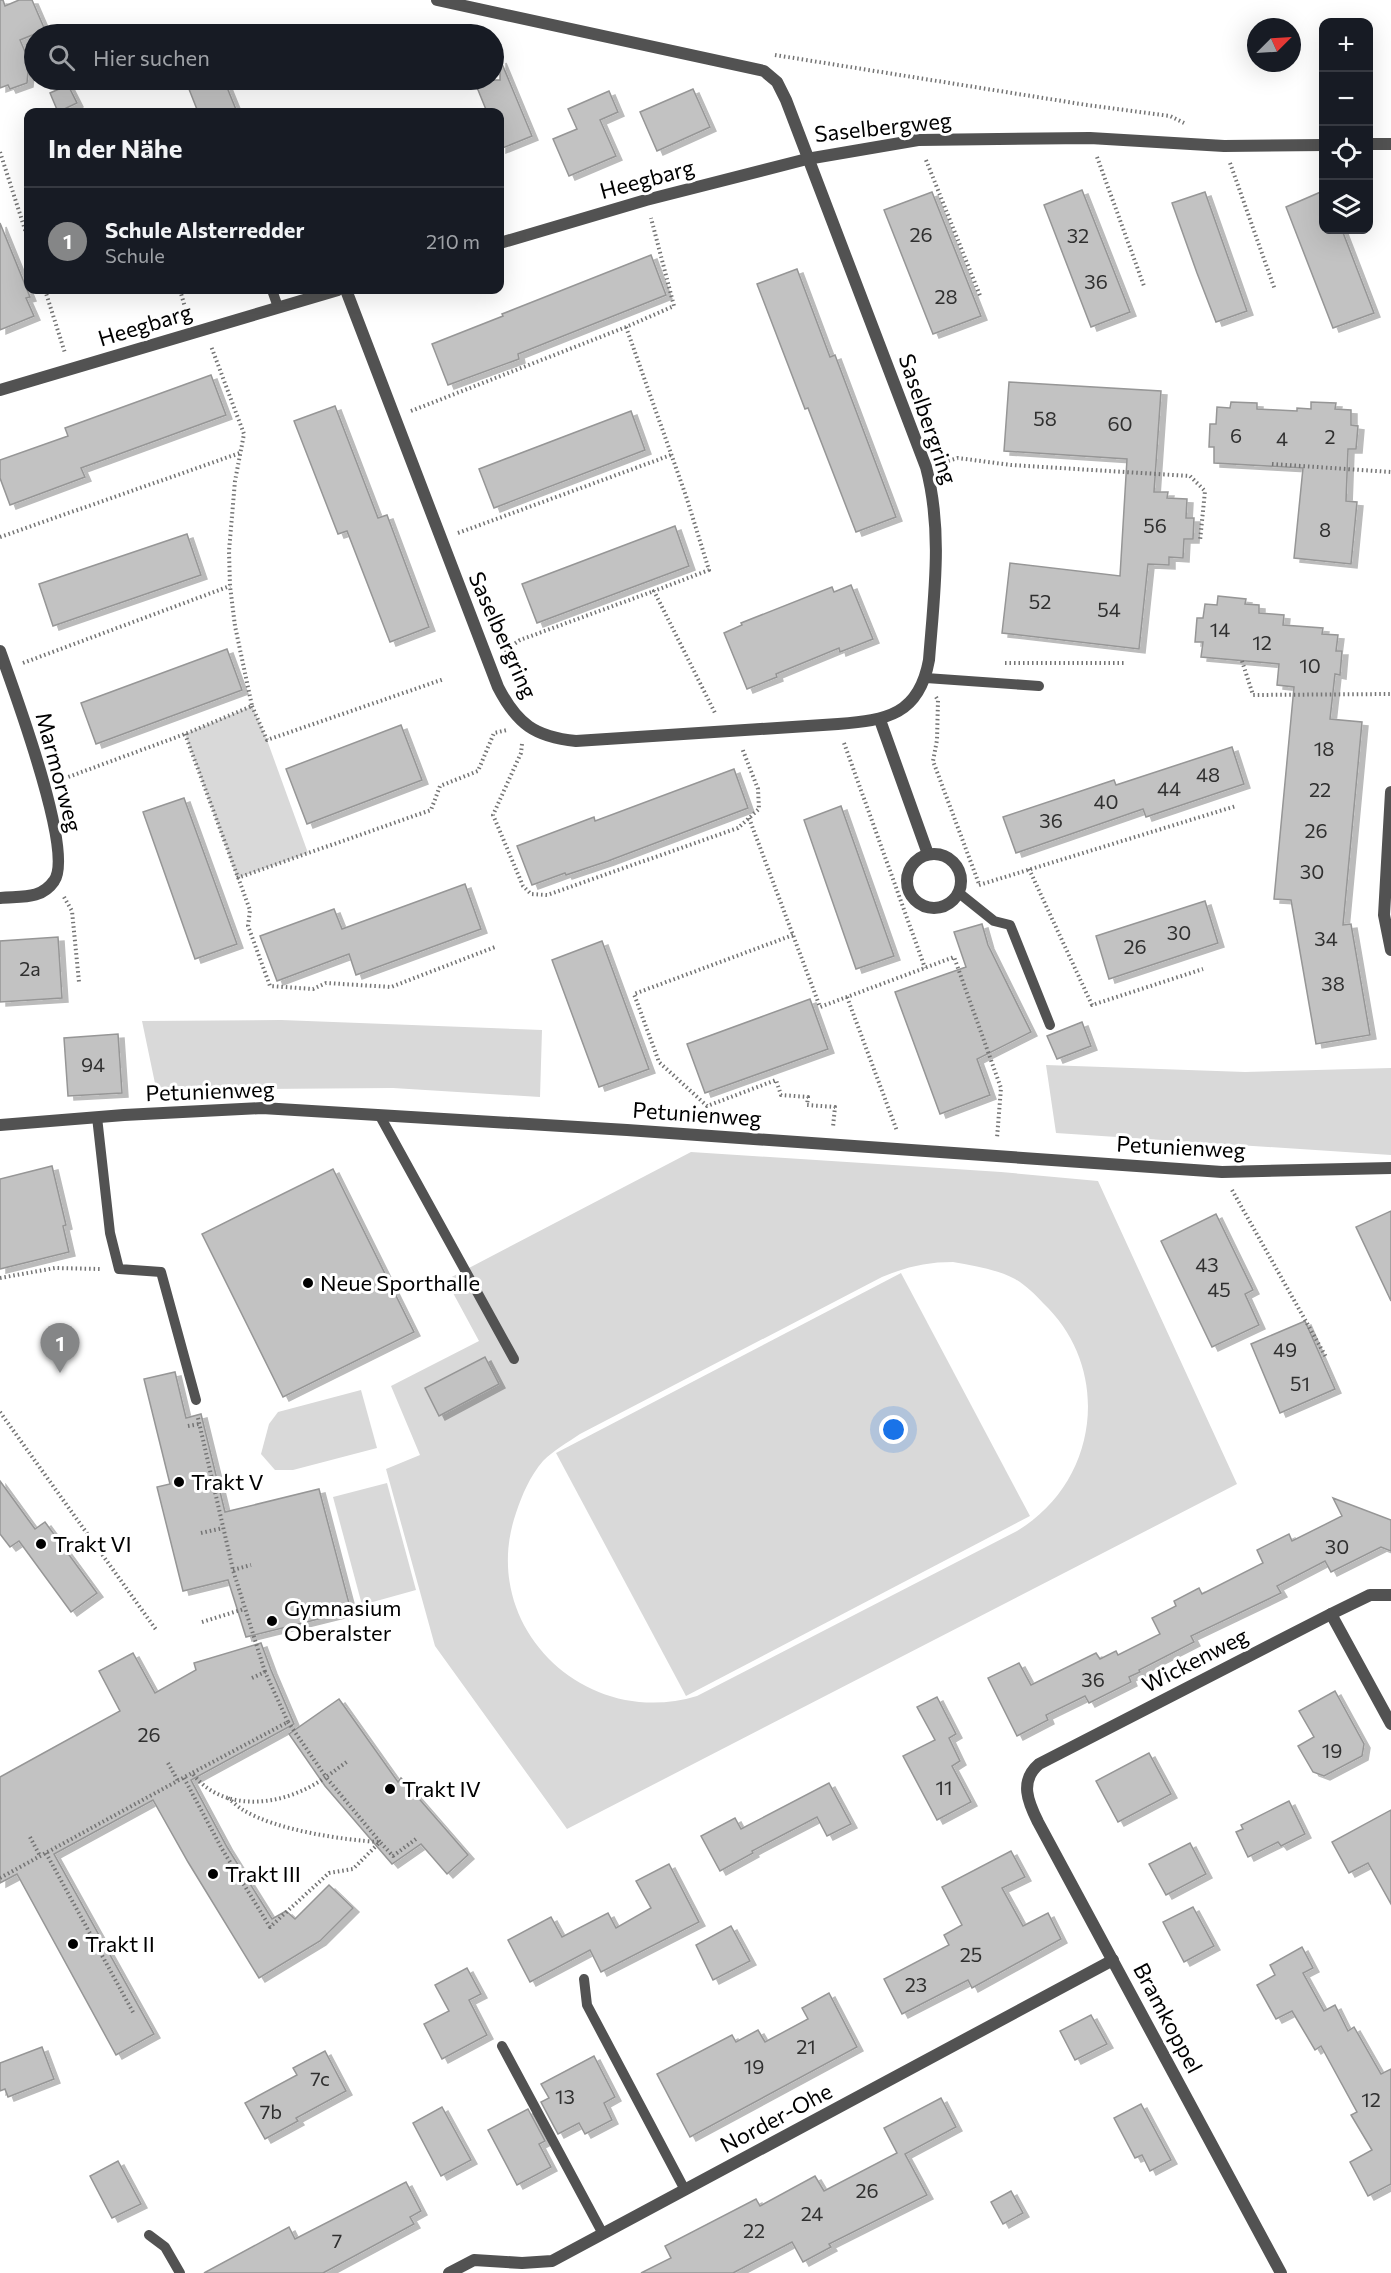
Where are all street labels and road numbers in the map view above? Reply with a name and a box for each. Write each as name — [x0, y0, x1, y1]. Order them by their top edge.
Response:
street label: Saselbergweg — [813, 106, 953, 147]
street label: Heegbarg — [597, 153, 697, 204]
street label: Heegbarg — [95, 297, 195, 352]
street label: Saselbergring — [894, 350, 963, 488]
street label: Saselbergring — [463, 567, 543, 702]
street label: Marmorweg — [31, 709, 88, 835]
street label: Petunienweg — [145, 1075, 275, 1106]
street label: Petunienweg — [632, 1096, 762, 1131]
street label: Petunienweg — [1116, 1130, 1246, 1163]
street label: Wickenweg — [1137, 1621, 1252, 1698]
street label: Bramkoppel — [1128, 1958, 1209, 2078]
street label: Norder-Ohe — [715, 2077, 836, 2158]

